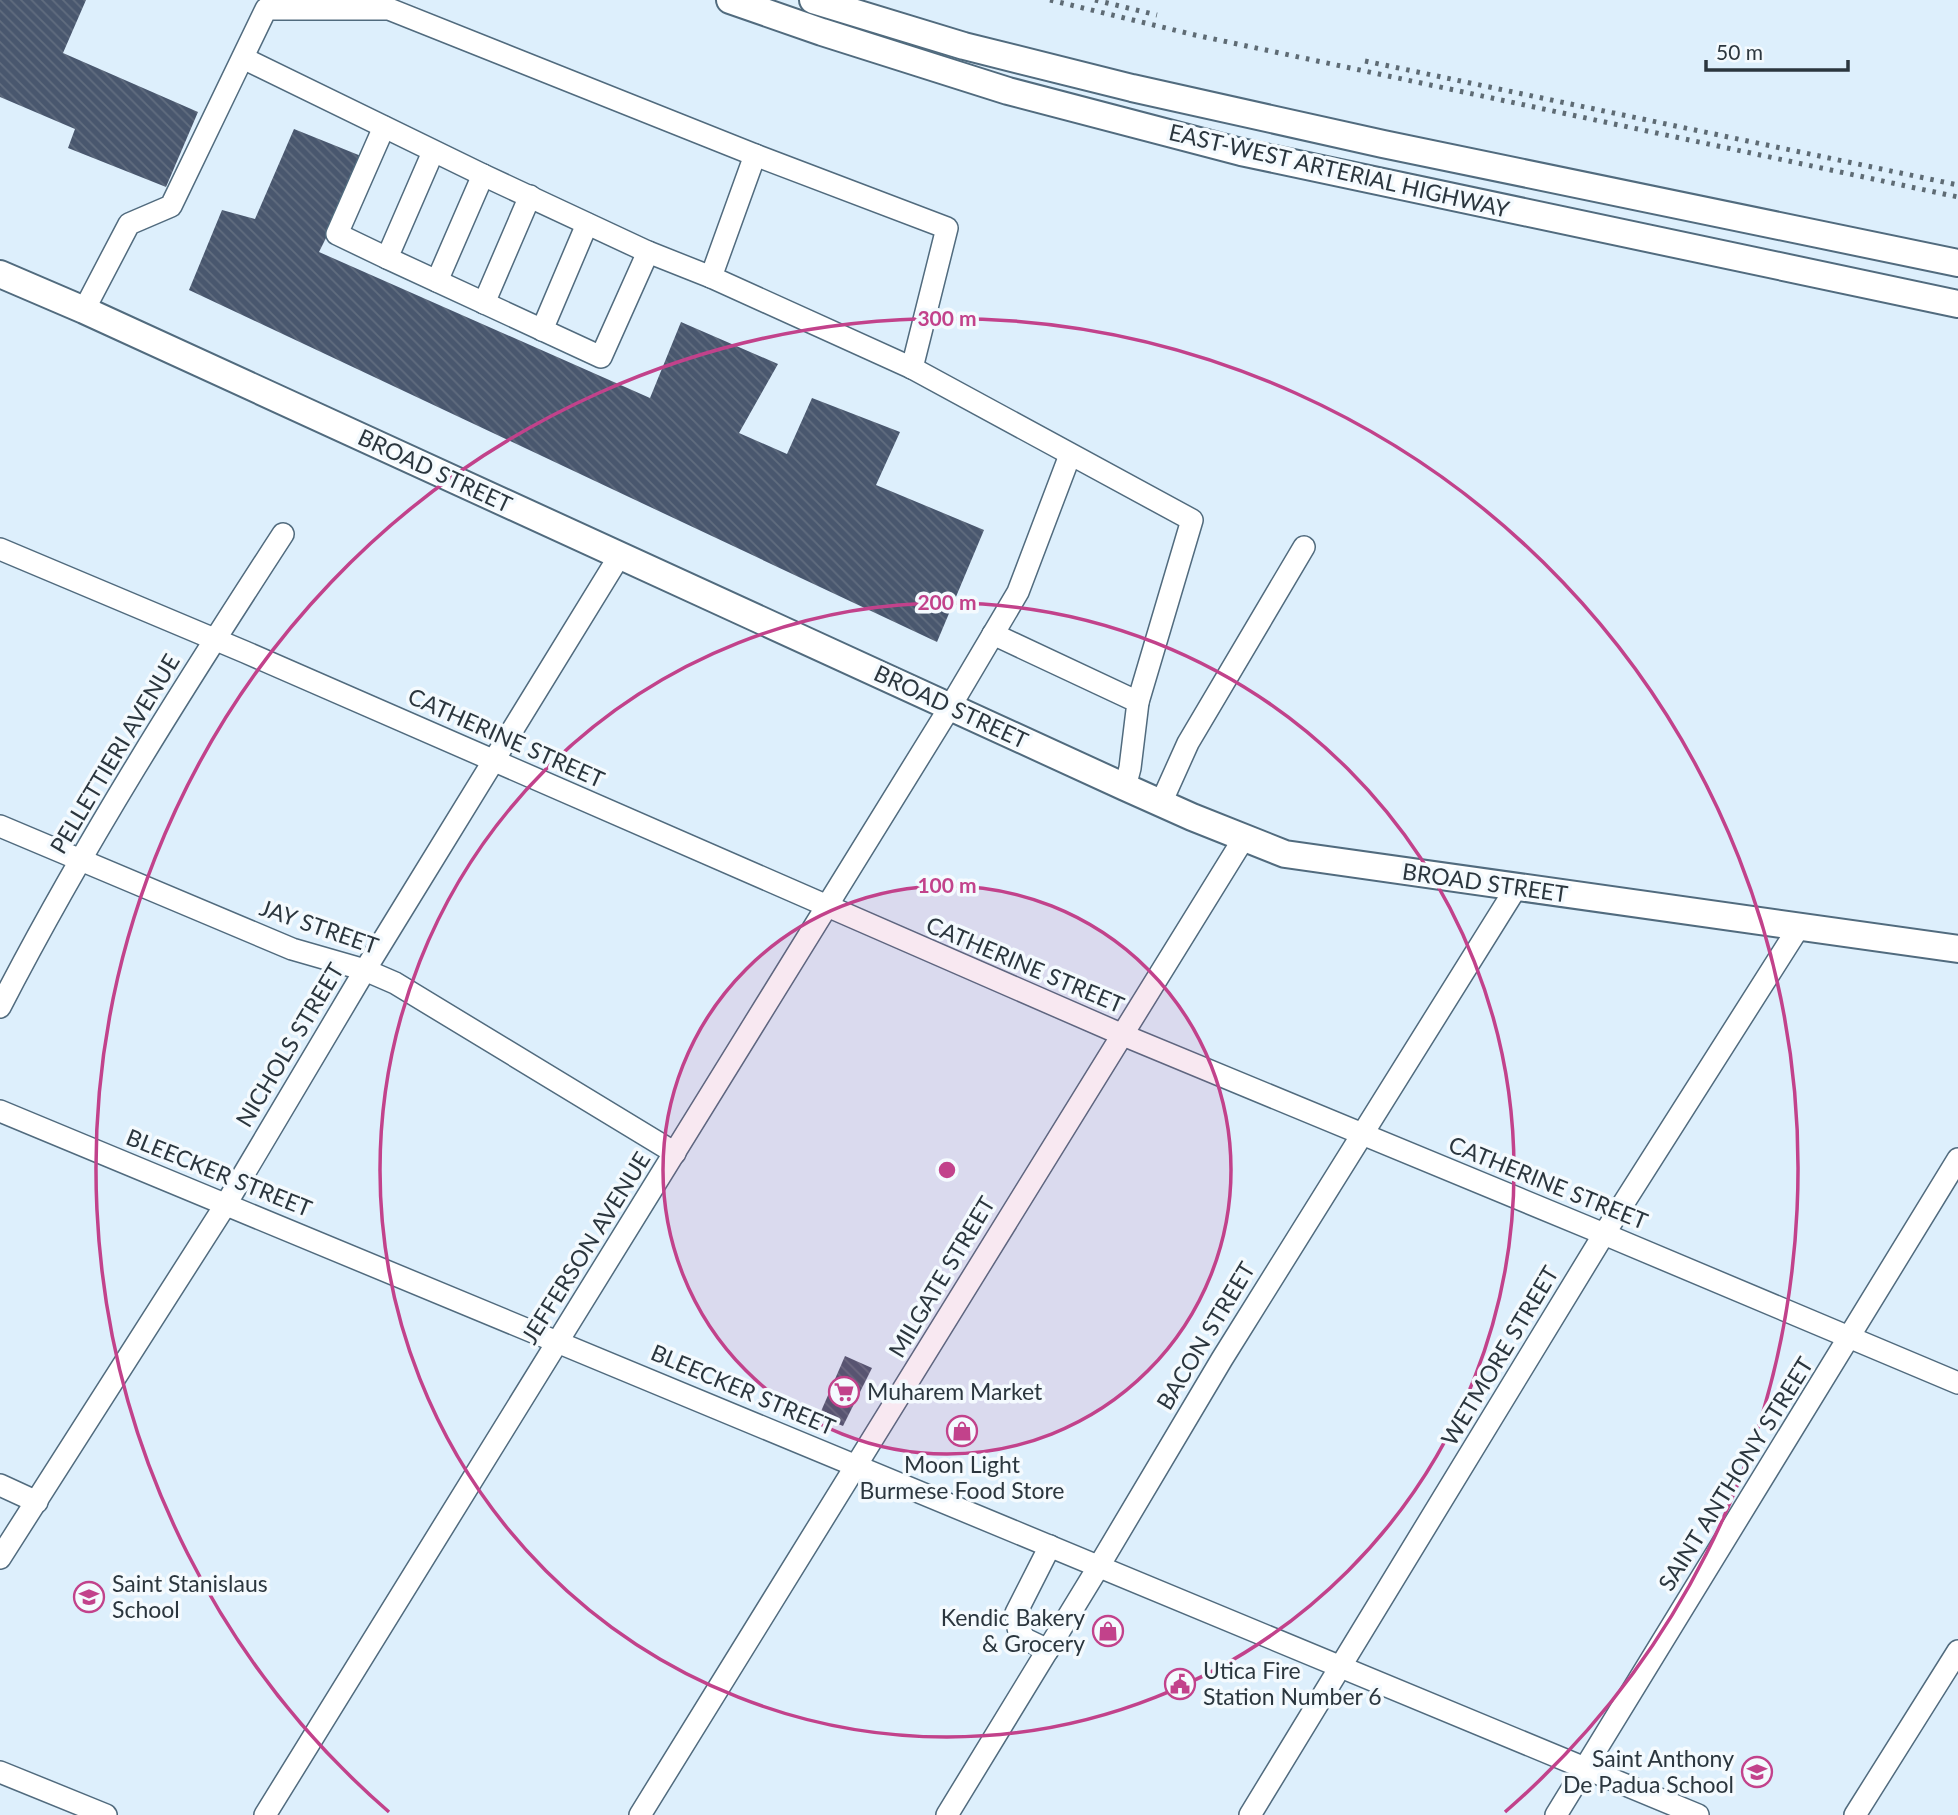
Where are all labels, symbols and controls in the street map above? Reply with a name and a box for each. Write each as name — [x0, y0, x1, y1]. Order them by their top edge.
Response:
scale bar — [1706, 28, 1848, 72]
text: 50 m — [1716, 39, 1763, 64]
street label: EAST-WEST ARTERIAL HIGHWAY — [1166, 117, 1513, 223]
text: 300 m — [917, 305, 977, 330]
street label: BROAD STREET — [354, 422, 517, 518]
text: 200 m — [917, 589, 977, 614]
street label: PELLETTIERI AVENUE — [43, 649, 185, 858]
street label: BROAD STREET — [870, 658, 1033, 754]
street label: CATHERINE STREET — [404, 681, 609, 793]
street label: BROAD STREET — [1401, 857, 1570, 908]
text: 100 m — [917, 872, 977, 897]
street label: JAY STREET — [256, 893, 383, 960]
street label: CATHERINE STREET — [922, 910, 1129, 1019]
street label: NICHOLS STREET — [229, 957, 349, 1131]
street label: BLEECKER STREET — [122, 1122, 317, 1222]
street label: CATHERINE STREET — [1445, 1129, 1652, 1235]
street label: JEFFERSON AVENUE — [515, 1146, 656, 1349]
centre of rings — [935, 1158, 959, 1182]
street label: MILGATE STREET — [882, 1191, 1000, 1362]
street label: BACON STREET — [1150, 1256, 1260, 1414]
street label: WETMORE STREET — [1434, 1260, 1564, 1450]
street label: BLEECKER STREET — [647, 1338, 840, 1441]
street label: SAINT ANTHONY STREET — [1652, 1351, 1819, 1595]
supermarket icon: Muharem Market — [827, 1375, 861, 1409]
place label: Muharem Market — [867, 1377, 1043, 1405]
shop icon: Moon Light Burmese Food Store — [945, 1414, 979, 1448]
place label: Moon Light Burmese Food Store — [860, 1450, 1064, 1504]
place label: Saint Stanislaus School — [112, 1569, 268, 1623]
school or university icon: Saint Stanislaus School — [72, 1580, 106, 1614]
place label: Kendic Bakery & Grocery — [941, 1603, 1085, 1657]
shop icon: Kendic Bakery & Grocery — [1091, 1614, 1125, 1648]
place label: Utica Fire Station Number 6 — [1203, 1656, 1382, 1710]
public building icon: Utica Fire Station Number 6 — [1163, 1667, 1197, 1701]
place label: Saint Anthony De Padua School — [1563, 1744, 1734, 1798]
school or university icon: Saint Anthony De Padua School — [1740, 1755, 1774, 1789]

